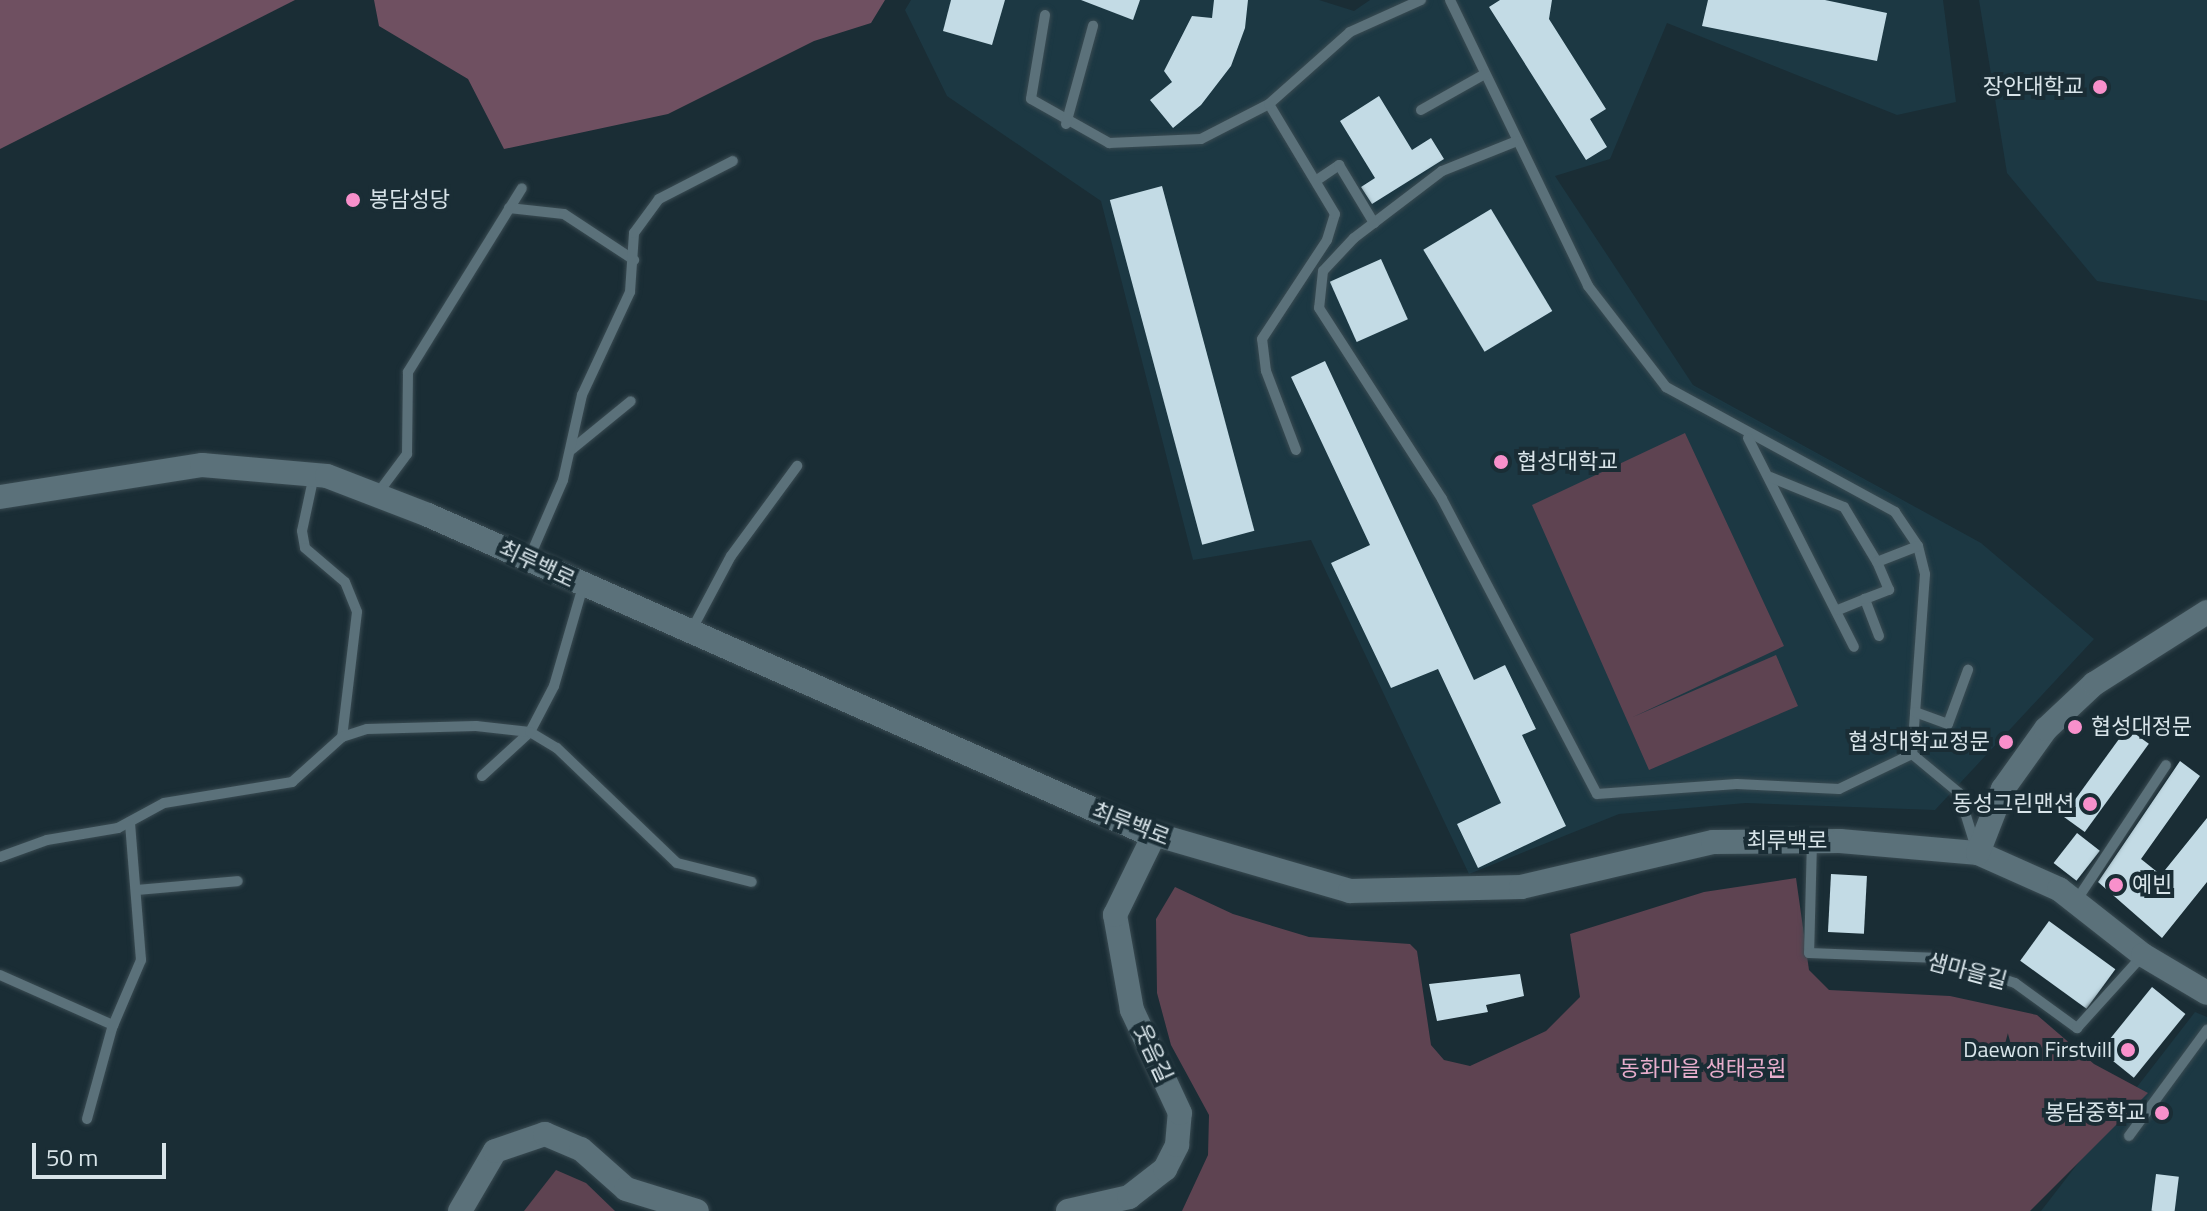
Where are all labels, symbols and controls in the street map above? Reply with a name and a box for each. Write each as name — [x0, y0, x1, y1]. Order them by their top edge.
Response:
place label: 장안대학교 — [1983, 74, 2084, 100]
marker: 장안대학교 — [2091, 78, 2109, 96]
place label: 봉담성당 — [369, 187, 450, 213]
marker: 봉담성당 — [344, 191, 362, 209]
place label: 협성대학교 — [1517, 449, 1618, 475]
marker: 협성대학교 — [1492, 453, 1510, 471]
street label: 최루백로 — [495, 535, 579, 593]
place label: 협성대정문 — [2091, 714, 2192, 740]
marker: 협성대정문 — [2066, 718, 2084, 736]
place label: 협성대학교정문 — [1848, 729, 1990, 755]
marker: 협성대학교정문 — [1997, 733, 2015, 751]
place label: 동성그린맨션 — [1953, 791, 2074, 817]
marker: 동성그린맨션 — [2081, 795, 2099, 813]
street label: 최루백로 — [1088, 797, 1174, 851]
street label: 최루백로 — [1747, 828, 1827, 854]
place label: 예빈 — [2132, 872, 2172, 898]
marker: 예빈 — [2107, 876, 2125, 894]
street label: 샘마을길 — [1924, 948, 2010, 994]
street label: 웃음길 — [1128, 1020, 1178, 1086]
place label: Daewon Firstvill — [1963, 1037, 2112, 1063]
marker: Daewon Firstvill — [2119, 1041, 2137, 1059]
park label: 동화마을 생태공원 — [1620, 1056, 1786, 1082]
place label: 봉담중학교 — [2045, 1100, 2146, 1126]
marker: 봉담중학교 — [2153, 1104, 2171, 1122]
scale bar — [36, 1127, 170, 1177]
text: 50 m — [46, 1139, 98, 1175]

